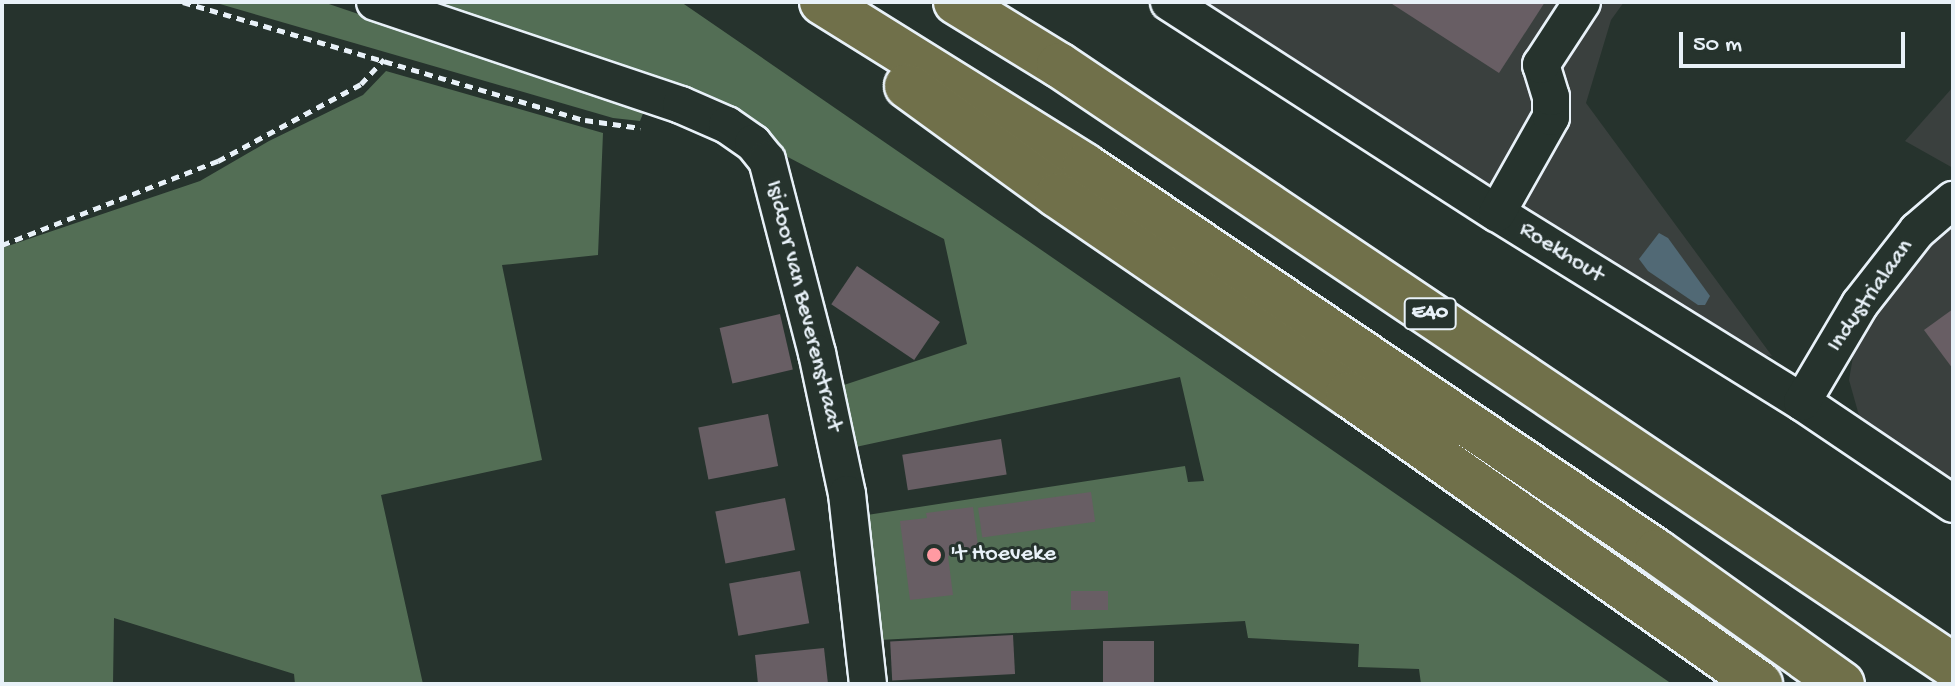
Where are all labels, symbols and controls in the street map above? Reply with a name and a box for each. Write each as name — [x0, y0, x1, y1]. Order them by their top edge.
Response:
scale bar — [1683, 16, 1909, 66]
text: 50 m — [1693, 31, 1742, 60]
street label: Isidoor van Beverenstraat — [758, 178, 848, 434]
street label: Roekhout — [1513, 216, 1609, 290]
street label: Industrialaan — [1821, 234, 1921, 358]
road number: E40 — [1402, 296, 1458, 332]
place label: 't Hoeveke — [950, 541, 1056, 569]
marker: 't Hoeveke — [925, 546, 943, 564]

